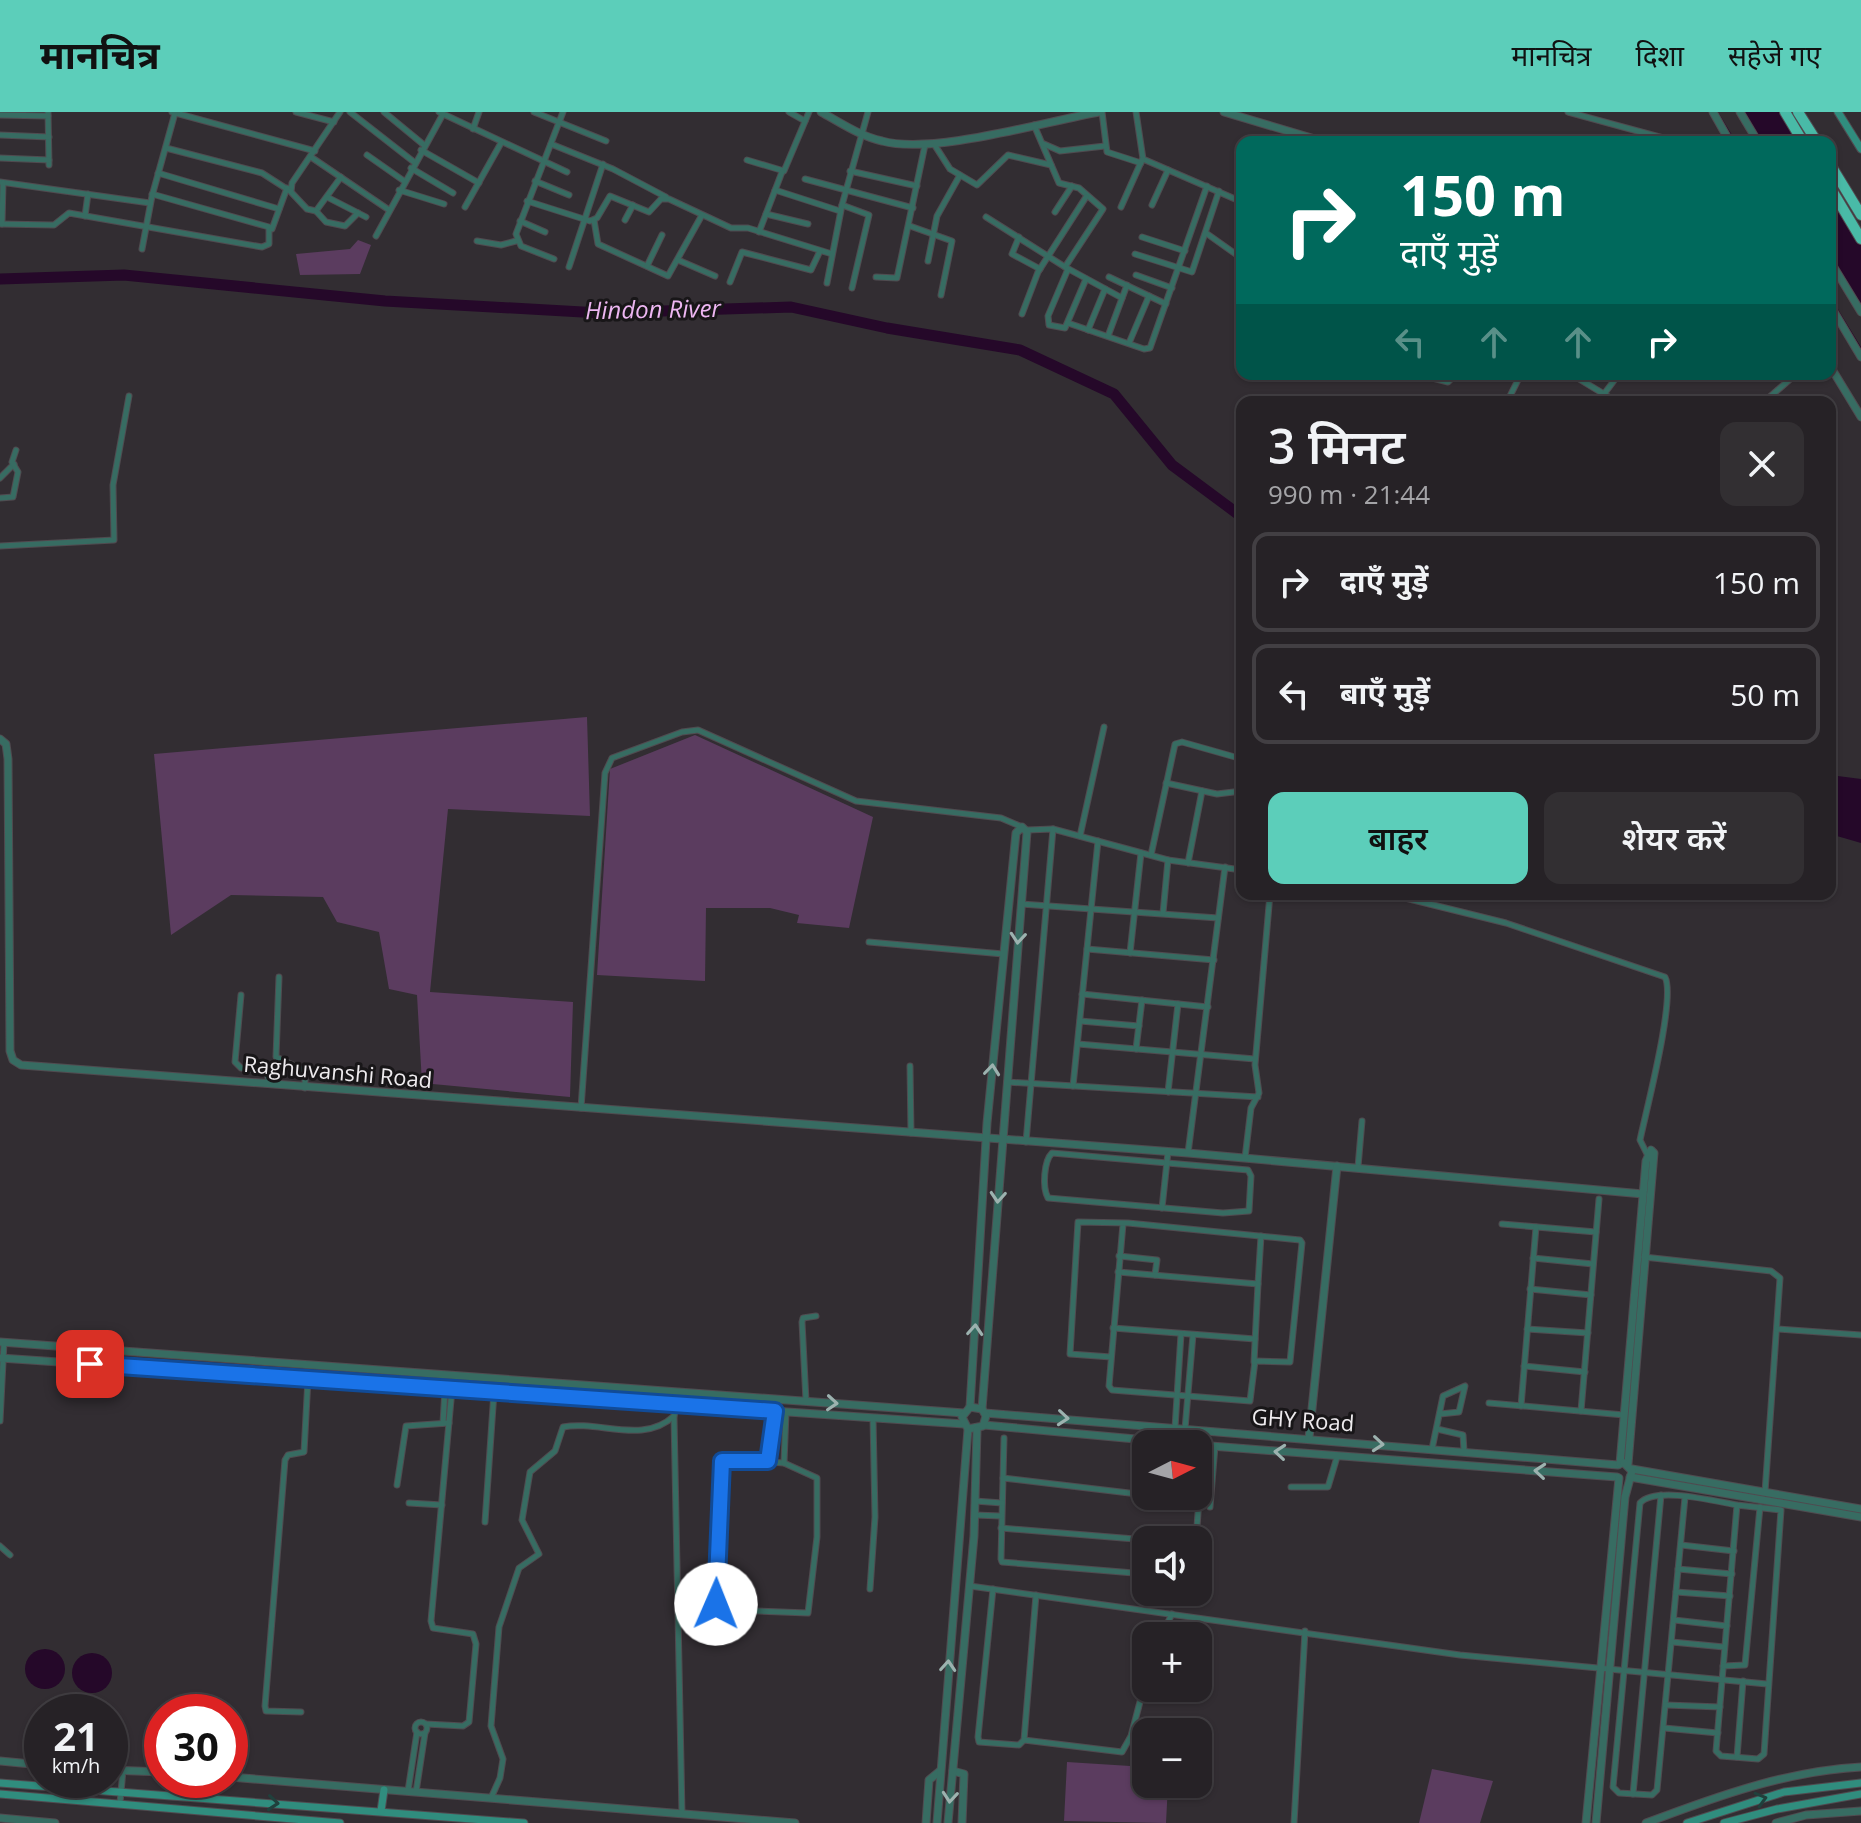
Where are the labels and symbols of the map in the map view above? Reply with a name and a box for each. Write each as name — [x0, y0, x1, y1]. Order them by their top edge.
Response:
water label: Hindon River — [585, 291, 723, 326]
one-way arrow — [1010, 932, 1027, 945]
street label: Raghuvanshi Road — [243, 1048, 434, 1094]
one-way arrow — [984, 1063, 1001, 1076]
one-way arrow — [990, 1191, 1007, 1204]
one-way arrow — [966, 1323, 983, 1336]
pin — [56, 1330, 124, 1398]
one-way arrow — [826, 1394, 839, 1411]
street label: GHY Road — [1251, 1400, 1355, 1438]
one-way arrow — [1057, 1409, 1070, 1426]
north arrow — [1132, 1430, 1212, 1510]
one-way arrow — [1372, 1436, 1385, 1453]
one-way arrow — [1273, 1444, 1286, 1461]
one-way arrow — [1533, 1463, 1546, 1480]
position arrow — [674, 1562, 758, 1646]
one-way arrow — [939, 1659, 956, 1672]
speed limit sign: 30 — [144, 1694, 248, 1798]
one-way arrow — [942, 1791, 959, 1804]
one-way arrow — [1754, 1792, 1768, 1808]
one-way arrow — [267, 1794, 280, 1811]

